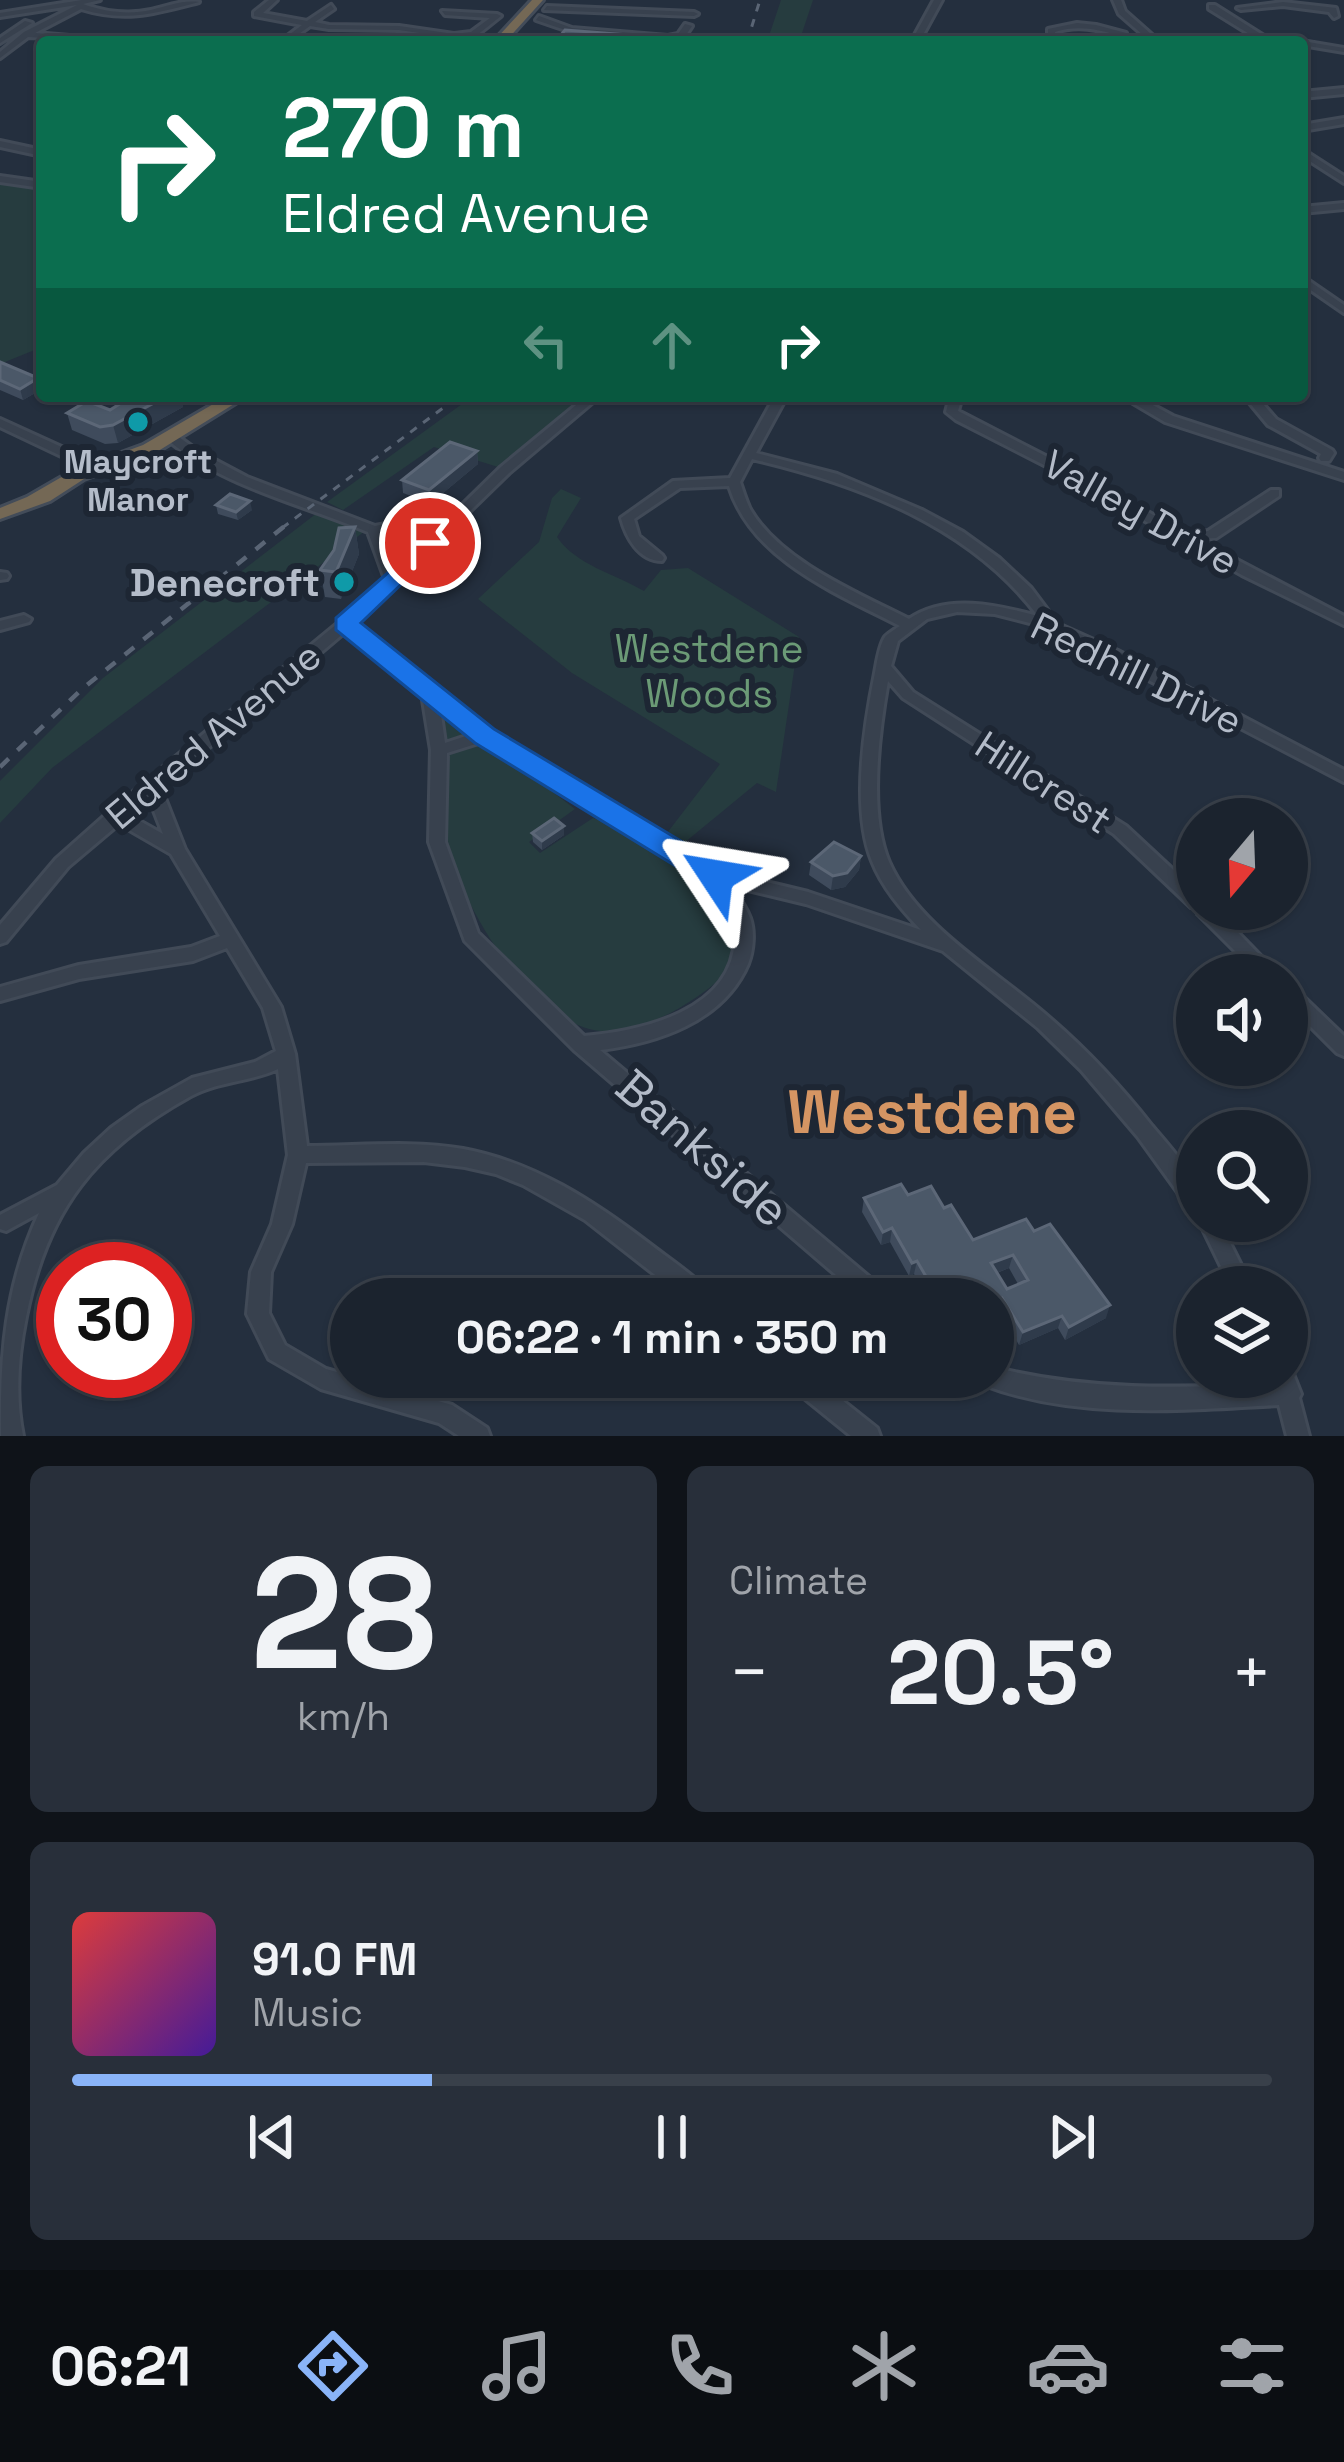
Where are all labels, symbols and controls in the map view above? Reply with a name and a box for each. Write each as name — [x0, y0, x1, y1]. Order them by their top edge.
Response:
text: 270 m — [282, 74, 525, 182]
icon: right — [84, 84, 240, 240]
text: Eldred Avenue — [282, 179, 650, 248]
icon: left — [513, 312, 579, 378]
icon: ahead — [639, 312, 705, 378]
icon: right — [765, 312, 831, 378]
marker: Maycroft Manor — [125, 409, 151, 435]
street label: Valley Drive — [1035, 439, 1247, 586]
place label: Maycroft Manor — [64, 441, 212, 521]
pin — [379, 492, 481, 594]
icon: arrive — [397, 510, 463, 576]
place label: Denecroft — [130, 558, 320, 607]
marker: Denecroft — [331, 569, 357, 595]
street label: Redhill Drive — [1023, 601, 1250, 746]
park label: Westdene Woods — [614, 624, 804, 718]
street label: Eldred Avenue — [96, 631, 331, 840]
street label: Hillcrest — [966, 720, 1121, 845]
north arrow — [1176, 798, 1308, 930]
map controls — [1176, 798, 1308, 1398]
position arrow — [653, 813, 779, 939]
button: sound — [1176, 954, 1308, 1086]
street label: Bankside — [603, 1056, 802, 1240]
district label: Westdene — [787, 1074, 1077, 1151]
button: search — [1176, 1110, 1308, 1242]
speed limit sign: 30 — [36, 1242, 192, 1398]
button: layers — [1176, 1266, 1308, 1398]
text: 06:22 · 1 min · 350 m — [456, 1309, 888, 1366]
text: 28 — [250, 1514, 437, 1714]
text: Climate — [729, 1556, 868, 1605]
text: 20.5° — [887, 1615, 1114, 1730]
text: − — [729, 1630, 770, 1714]
text: + — [1231, 1630, 1272, 1714]
text: km/h — [297, 1692, 390, 1741]
text: 91.0 FM — [252, 1931, 417, 1988]
text: Music — [252, 1988, 363, 2037]
icon: previous — [239, 2104, 305, 2170]
icon: pause — [639, 2104, 705, 2170]
icon: next — [1039, 2104, 1105, 2170]
icon: directions — [291, 2324, 375, 2408]
icon: music — [475, 2324, 559, 2408]
icon: phone — [658, 2324, 742, 2408]
icon: climate — [842, 2324, 926, 2408]
icon: car — [1026, 2324, 1110, 2408]
icon: filters — [1210, 2324, 1294, 2408]
text: 06:21 — [50, 2332, 191, 2401]

